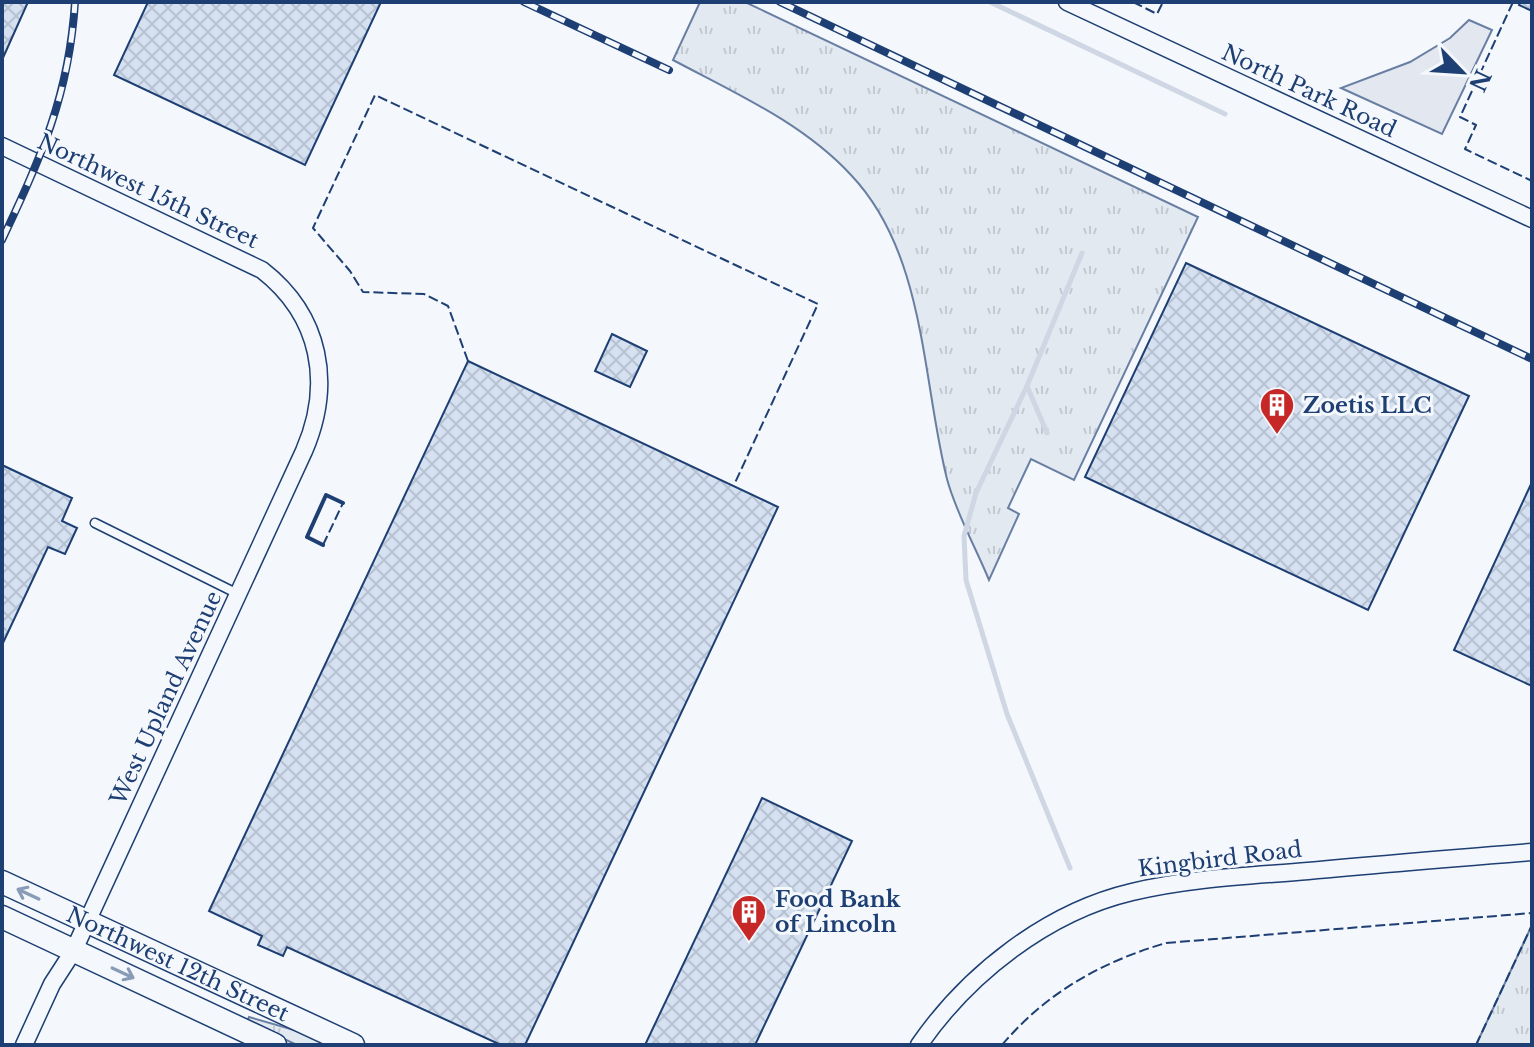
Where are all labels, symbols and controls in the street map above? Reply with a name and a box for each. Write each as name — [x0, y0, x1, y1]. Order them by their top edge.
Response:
north arrow — [1422, 32, 1502, 112]
street label: North Park Road — [1217, 39, 1401, 143]
text: N — [1463, 65, 1496, 96]
street label: Northwest 15th Street — [33, 128, 263, 254]
building icon: Zoetis LLC — [1258, 386, 1296, 436]
place label: Zoetis LLC — [1303, 392, 1432, 419]
street label: West Upland Avenue — [104, 587, 228, 810]
street label: Kingbird Road — [1137, 836, 1304, 882]
one-way arrow — [17, 886, 41, 901]
place label: Food Bank of Lincoln — [775, 886, 901, 938]
building icon: Food Bank of Lincoln — [730, 893, 768, 943]
street label: Northwest 12th Street — [62, 900, 294, 1027]
one-way arrow — [111, 966, 135, 981]

